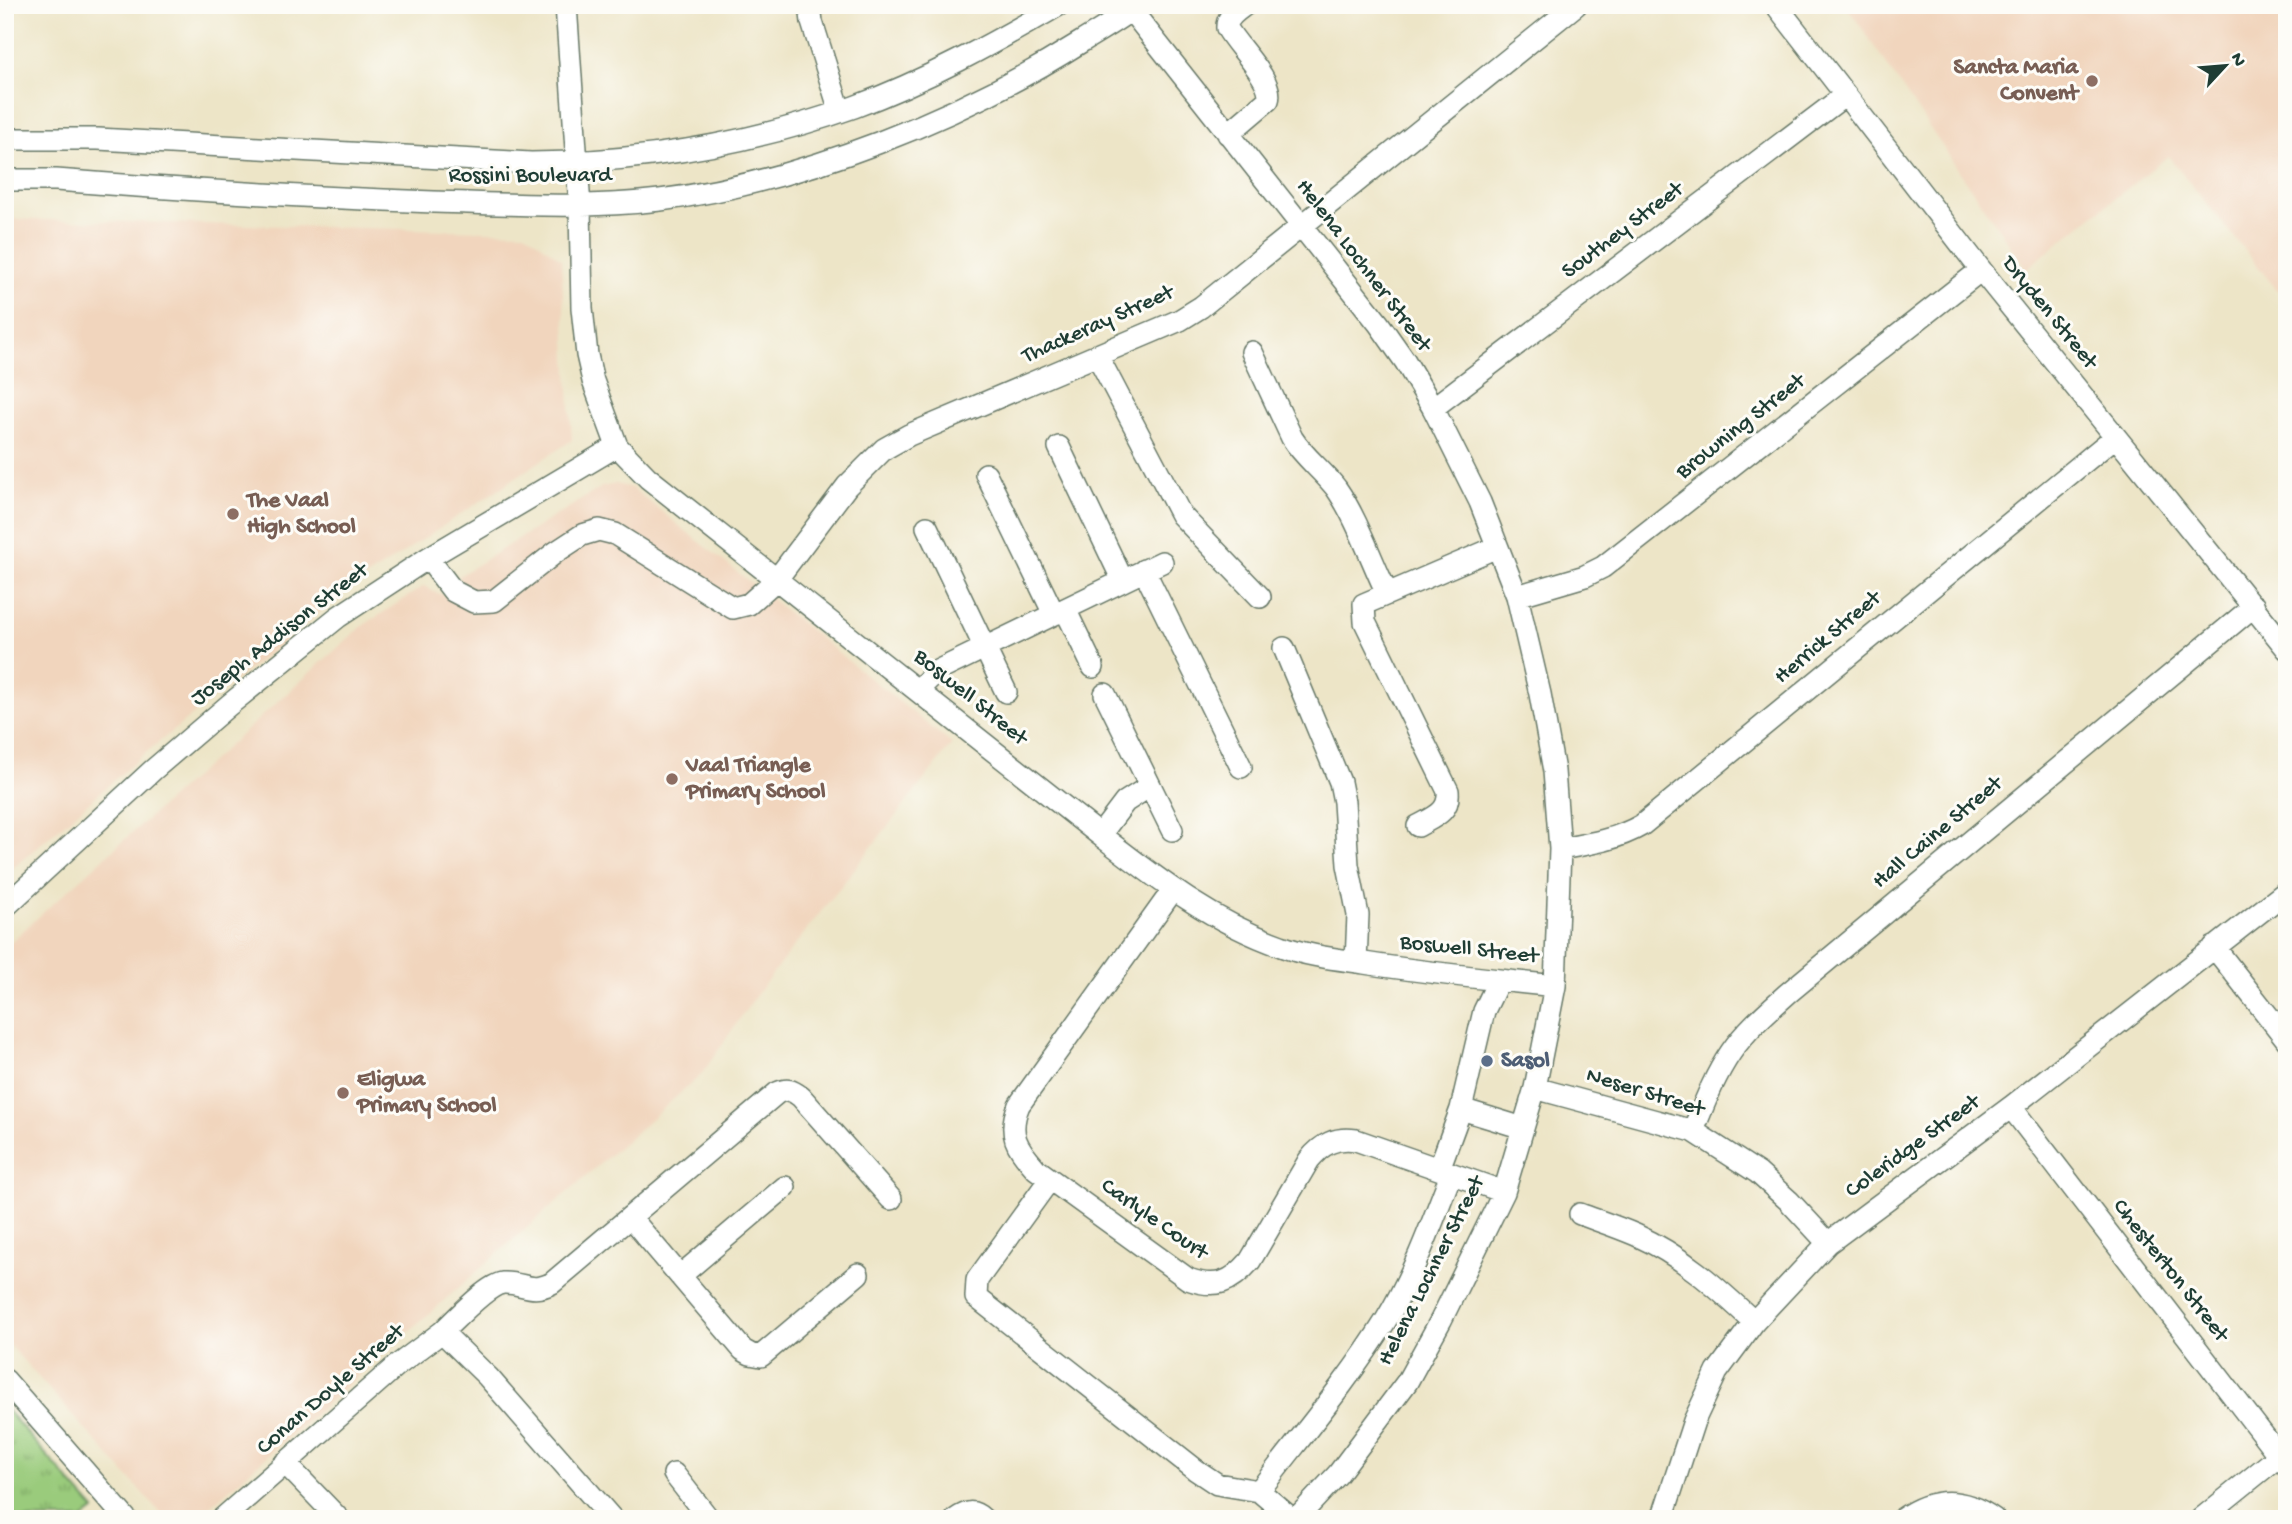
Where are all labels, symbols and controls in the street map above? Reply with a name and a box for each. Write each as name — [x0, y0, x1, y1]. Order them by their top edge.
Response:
north arrow — [2190, 32, 2260, 102]
text: N — [2224, 49, 2250, 71]
place label: Sancta Maria Convent — [1954, 55, 2081, 108]
marker: Sancta Maria Convent — [2084, 73, 2100, 89]
street label: Rossini Boulevard — [448, 163, 613, 190]
street label: Helena Lochner Street — [1289, 174, 1438, 359]
street label: Southey Street — [1557, 176, 1690, 285]
street label: Dryden Street — [1994, 250, 2104, 376]
street label: Thackeray Street — [1016, 279, 1179, 371]
street label: Browning Street — [1670, 367, 1812, 486]
place label: The Vaal High School — [245, 488, 356, 541]
marker: The Vaal High School — [225, 506, 241, 522]
street label: Joseph Addison Street — [186, 557, 375, 712]
street label: Herrick Street — [1769, 584, 1888, 690]
street label: Boswell Street — [907, 643, 1034, 753]
place label: Vaal Triangle Primary School — [684, 753, 826, 806]
street label: Hall Caine Street — [1868, 770, 2010, 895]
marker: Vaal Triangle Primary School — [664, 771, 680, 787]
street label: Boswell Street — [1398, 929, 1541, 971]
place label: Sasol — [1501, 1048, 1550, 1075]
marker: Sasol — [1479, 1053, 1495, 1069]
street label: Neser Street — [1583, 1062, 1709, 1124]
place label: Eligwa Primary School — [355, 1067, 497, 1120]
marker: Eligwa Primary School — [335, 1085, 351, 1101]
street label: Coleridge Street — [1840, 1088, 1987, 1205]
street label: Helena Lochner Street — [1372, 1170, 1492, 1370]
street label: Carlyle Court — [1095, 1173, 1214, 1268]
street label: Chesterton Street — [2106, 1194, 2235, 1349]
street label: Conan Doyle Street — [252, 1318, 411, 1461]

